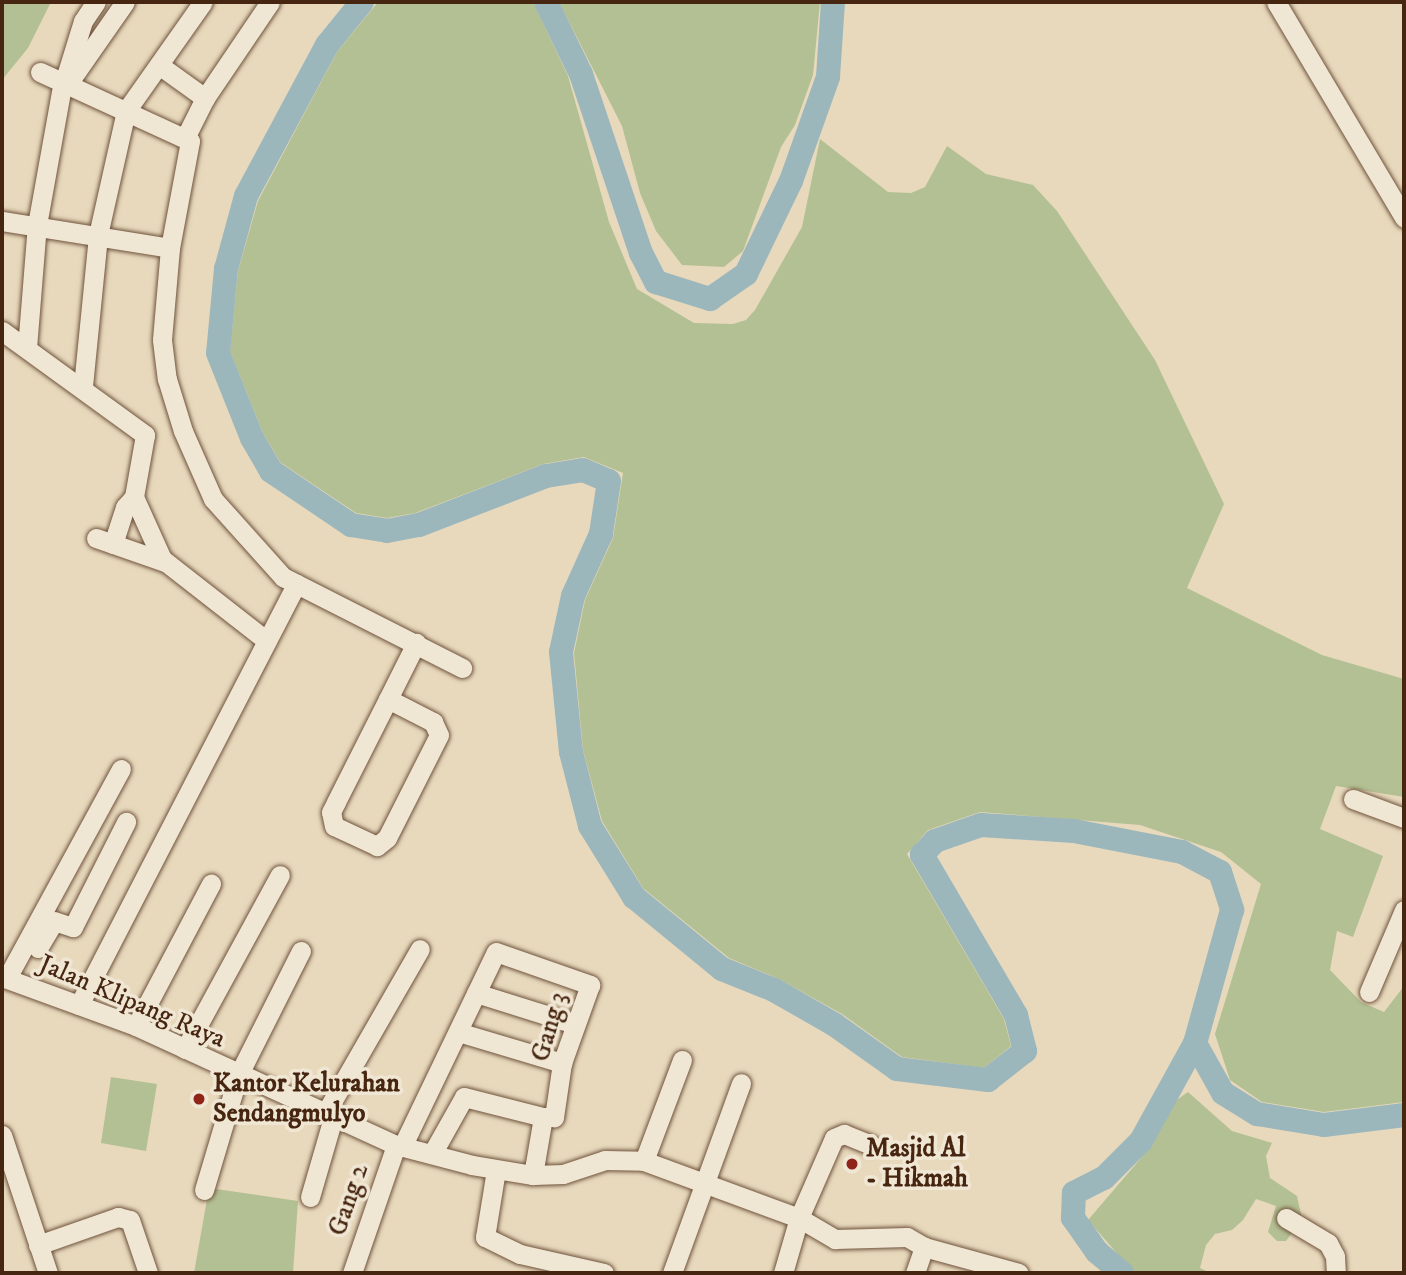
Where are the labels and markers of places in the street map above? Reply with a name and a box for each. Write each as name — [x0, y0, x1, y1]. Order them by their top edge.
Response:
place label: Kantor Kelurahan Sendangmulyo — [213, 1068, 400, 1130]
marker: Kantor Kelurahan Sendangmulyo — [191, 1091, 207, 1107]
place label: Masjid Al - Hikmah — [866, 1133, 968, 1194]
marker: Masjid Al - Hikmah — [844, 1156, 860, 1172]

